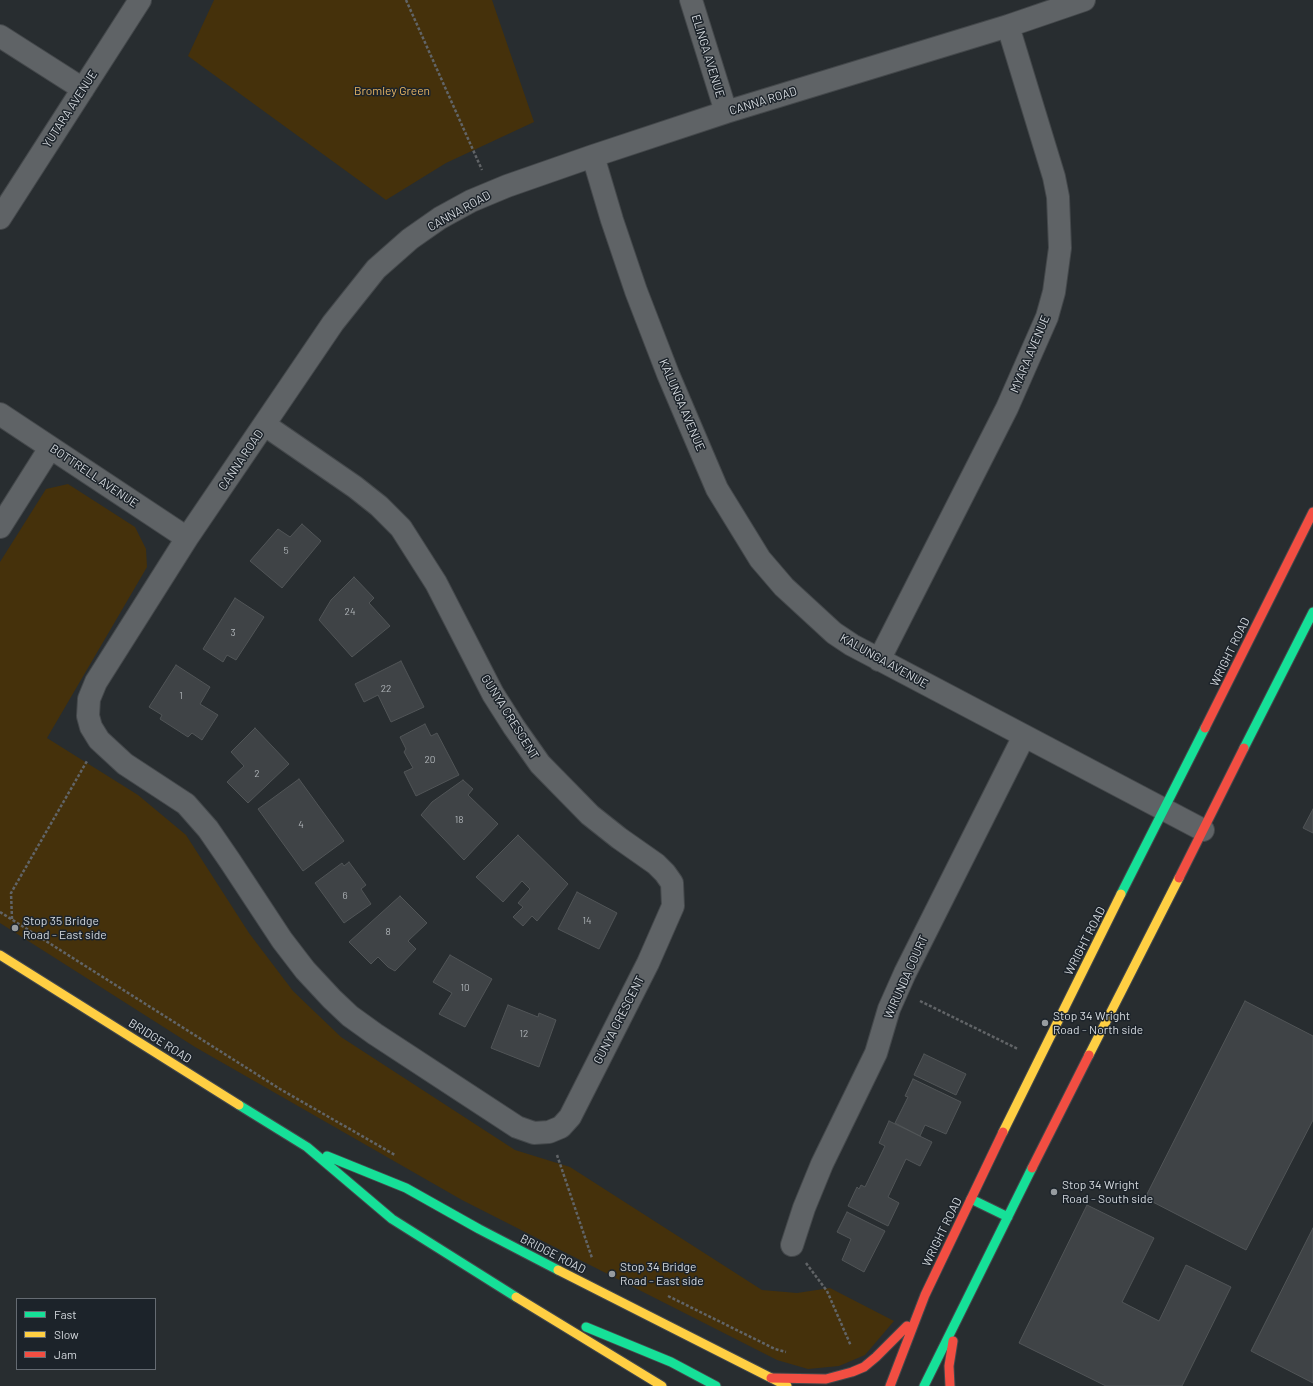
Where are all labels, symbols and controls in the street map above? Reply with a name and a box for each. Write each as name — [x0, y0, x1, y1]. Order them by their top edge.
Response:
street label: ELINGA AVENUE — [688, 13, 728, 99]
street label: YUTARA AVENUE — [40, 68, 100, 150]
park label: Bromley Green — [354, 84, 430, 98]
street label: CANNA ROAD — [728, 84, 798, 118]
street label: CANNA ROAD — [425, 188, 493, 234]
street label: MYARA AVENUE — [1007, 313, 1053, 395]
street label: KALUNGA AVENUE — [656, 357, 708, 453]
street label: CANNA ROAD — [216, 427, 266, 493]
street label: BOTTRELL AVENUE — [47, 441, 141, 511]
house number: 5 — [283, 545, 289, 557]
house number: 24 — [345, 606, 355, 618]
street label: WRIGHT ROAD — [1207, 615, 1253, 689]
house number: 3 — [230, 627, 236, 639]
street label: KALUNGA AVENUE — [837, 631, 931, 691]
street label: GUNYA CRESCENT — [478, 672, 542, 762]
house number: 22 — [381, 683, 391, 695]
house number: 1 — [179, 690, 183, 702]
house number: 20 — [424, 754, 436, 766]
house number: 2 — [254, 768, 260, 780]
house number: 18 — [455, 814, 463, 826]
house number: 4 — [298, 819, 304, 831]
house number: 6 — [342, 890, 348, 902]
street label: WRIGHT ROAD — [1062, 904, 1108, 978]
place label: Stop 35 Bridge Road - East side — [23, 914, 107, 942]
house number: 14 — [582, 915, 592, 927]
marker: Stop 35 Bridge Road - East side — [10, 923, 20, 933]
house number: 8 — [385, 926, 391, 938]
street label: WIRUNDA COURT — [881, 933, 931, 1021]
street label: GUNYA CRESCENT — [591, 973, 647, 1067]
house number: 10 — [460, 982, 470, 994]
place label: Stop 34 Wright Road - North side — [1053, 1009, 1143, 1037]
street label: BRIDGE ROAD — [126, 1016, 194, 1066]
marker: Stop 34 Wright Road - North side — [1040, 1018, 1050, 1028]
house number: 12 — [520, 1028, 528, 1040]
place label: Stop 34 Wright Road - South side — [1062, 1178, 1153, 1206]
marker: Stop 34 Wright Road - South side — [1049, 1187, 1059, 1197]
street label: WRIGHT ROAD — [919, 1195, 965, 1269]
street label: BRIDGE ROAD — [518, 1231, 588, 1277]
place label: Stop 34 Bridge Road - East side — [620, 1260, 704, 1288]
marker: Stop 34 Bridge Road - East side — [607, 1269, 617, 1279]
legend — [16, 1298, 156, 1370]
text: Fast — [54, 1307, 77, 1321]
text: Slow — [54, 1327, 79, 1341]
text: Jam — [54, 1347, 77, 1361]

